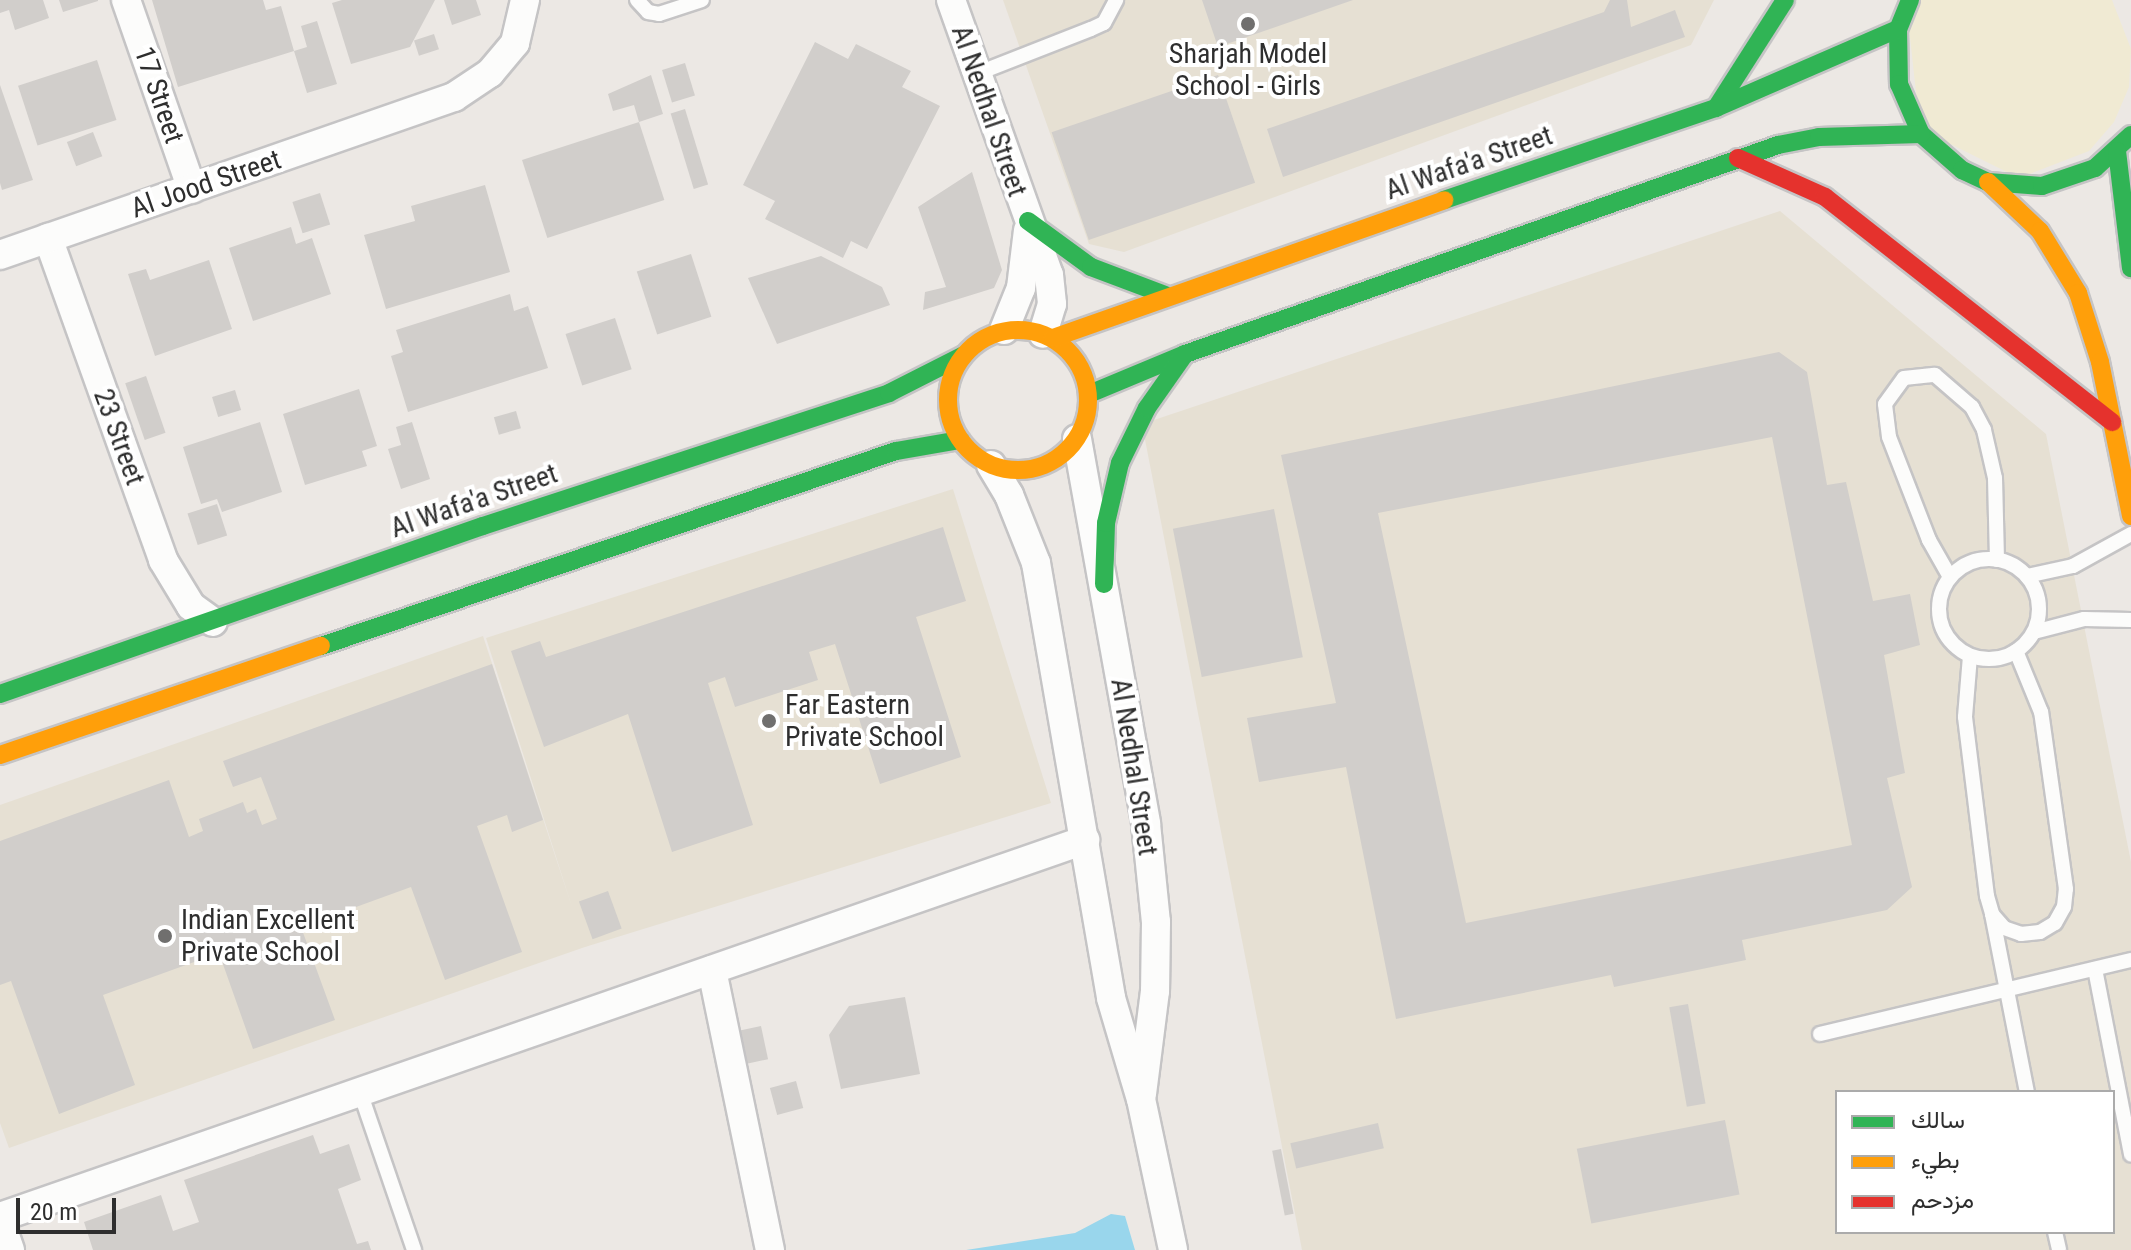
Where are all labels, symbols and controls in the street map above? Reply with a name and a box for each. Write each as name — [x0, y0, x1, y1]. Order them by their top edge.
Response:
marker: Sharjah Model School - Girls — [1239, 15, 1257, 33]
street label: Al Nedhal Street — [944, 21, 1034, 201]
place label: Sharjah Model School - Girls — [1169, 37, 1327, 103]
street label: 17 Street — [127, 42, 191, 148]
street label: Al Wafa'a Street — [1381, 119, 1557, 207]
street label: Al Jood Street — [127, 143, 285, 225]
street label: 23 Street — [86, 384, 152, 490]
street label: Al Wafa'a Street — [386, 457, 562, 545]
street label: Al Nedhal Street — [1103, 676, 1165, 858]
place label: Far Eastern Private School — [785, 688, 944, 754]
marker: Far Eastern Private School — [760, 712, 778, 730]
place label: Indian Excellent Private School — [181, 903, 355, 969]
marker: Indian Excellent Private School — [156, 927, 174, 945]
legend — [1835, 1090, 2115, 1234]
text: سالك — [1911, 1106, 1965, 1134]
text: بطيء — [1911, 1146, 1960, 1174]
scale bar — [20, 1182, 120, 1232]
text: مزدحم — [1911, 1186, 1974, 1214]
text: 20 m — [30, 1198, 77, 1226]

